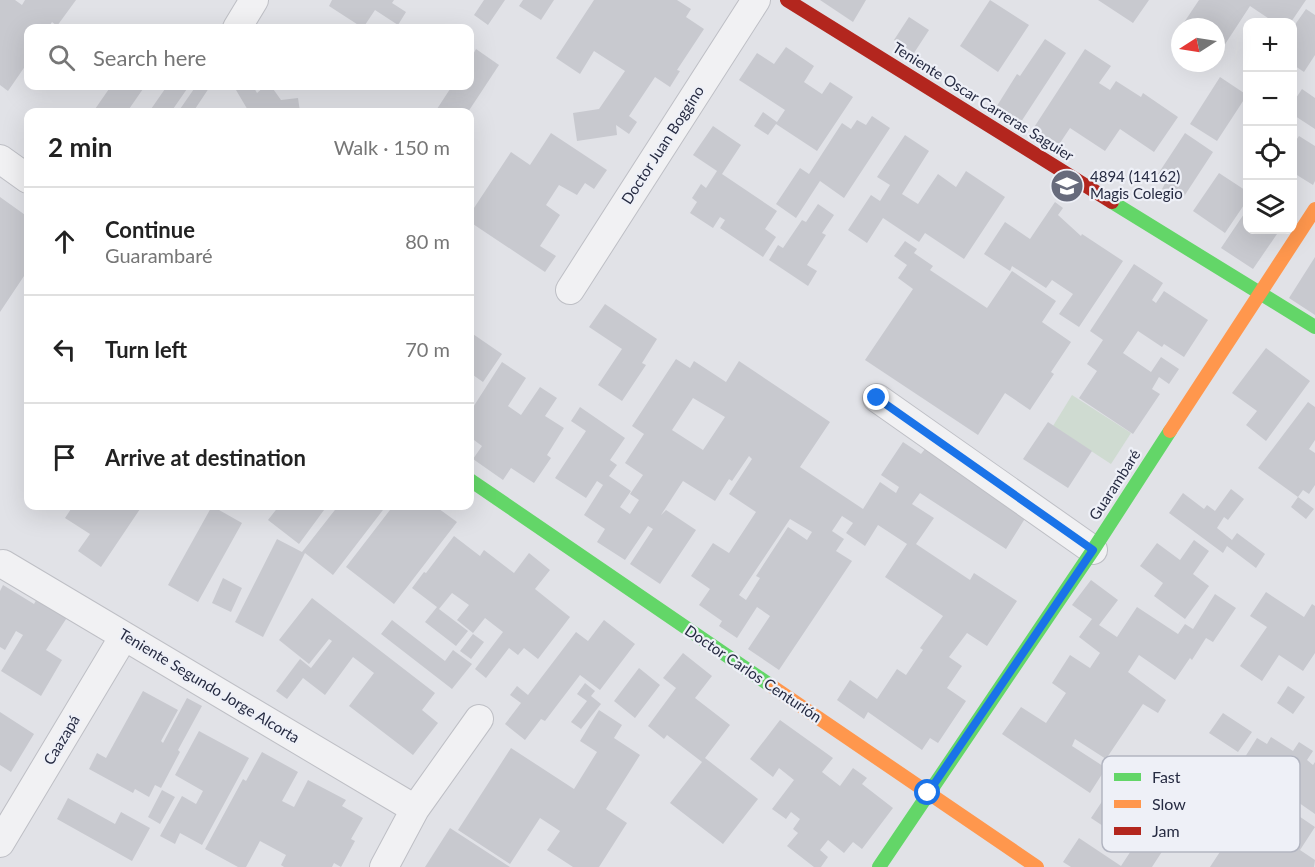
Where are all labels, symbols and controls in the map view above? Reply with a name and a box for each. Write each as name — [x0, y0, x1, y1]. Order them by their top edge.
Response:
north arrow — [1171, 18, 1225, 72]
map controls — [1243, 18, 1297, 234]
button: + — [1243, 18, 1297, 72]
search box — [24, 24, 474, 90]
street label: Teniente Oscar Carreras Saguier — [890, 38, 1078, 165]
icon: search — [45, 41, 78, 74]
text: Search here — [93, 44, 206, 71]
button: − — [1243, 72, 1297, 126]
street label: Doctor Juan Boggino — [617, 82, 707, 207]
button: locate — [1243, 126, 1297, 180]
text: 2 min — [48, 131, 112, 163]
text: Walk · 150 m — [334, 135, 450, 159]
place label: 4894 (14162) Magis Colegio — [1090, 167, 1183, 202]
school or university icon: 4894 (14162) Magis Colegio — [1049, 168, 1085, 204]
button: layers — [1243, 180, 1297, 234]
text: Continue — [105, 216, 195, 243]
icon: ahead — [48, 225, 81, 258]
text: 80 m — [405, 229, 450, 253]
text: Guarambaré — [105, 243, 213, 267]
icon: left — [48, 333, 81, 366]
text: Turn left — [105, 336, 187, 363]
text: 70 m — [405, 337, 450, 361]
route end — [863, 384, 889, 410]
icon: arrive — [48, 441, 81, 474]
text: Arrive at destination — [105, 444, 306, 471]
street label: Guarambaré — [1085, 446, 1144, 523]
street label: Doctor Carlos Centurión — [682, 621, 825, 726]
street label: Teniente Segundo Jorge Alcorta — [116, 624, 303, 746]
street label: Caazapá — [39, 711, 83, 768]
legend — [1102, 756, 1300, 852]
text: Fast — [1152, 767, 1181, 786]
route start — [914, 779, 940, 805]
text: Slow — [1152, 794, 1186, 813]
text: Jam — [1152, 821, 1180, 840]

